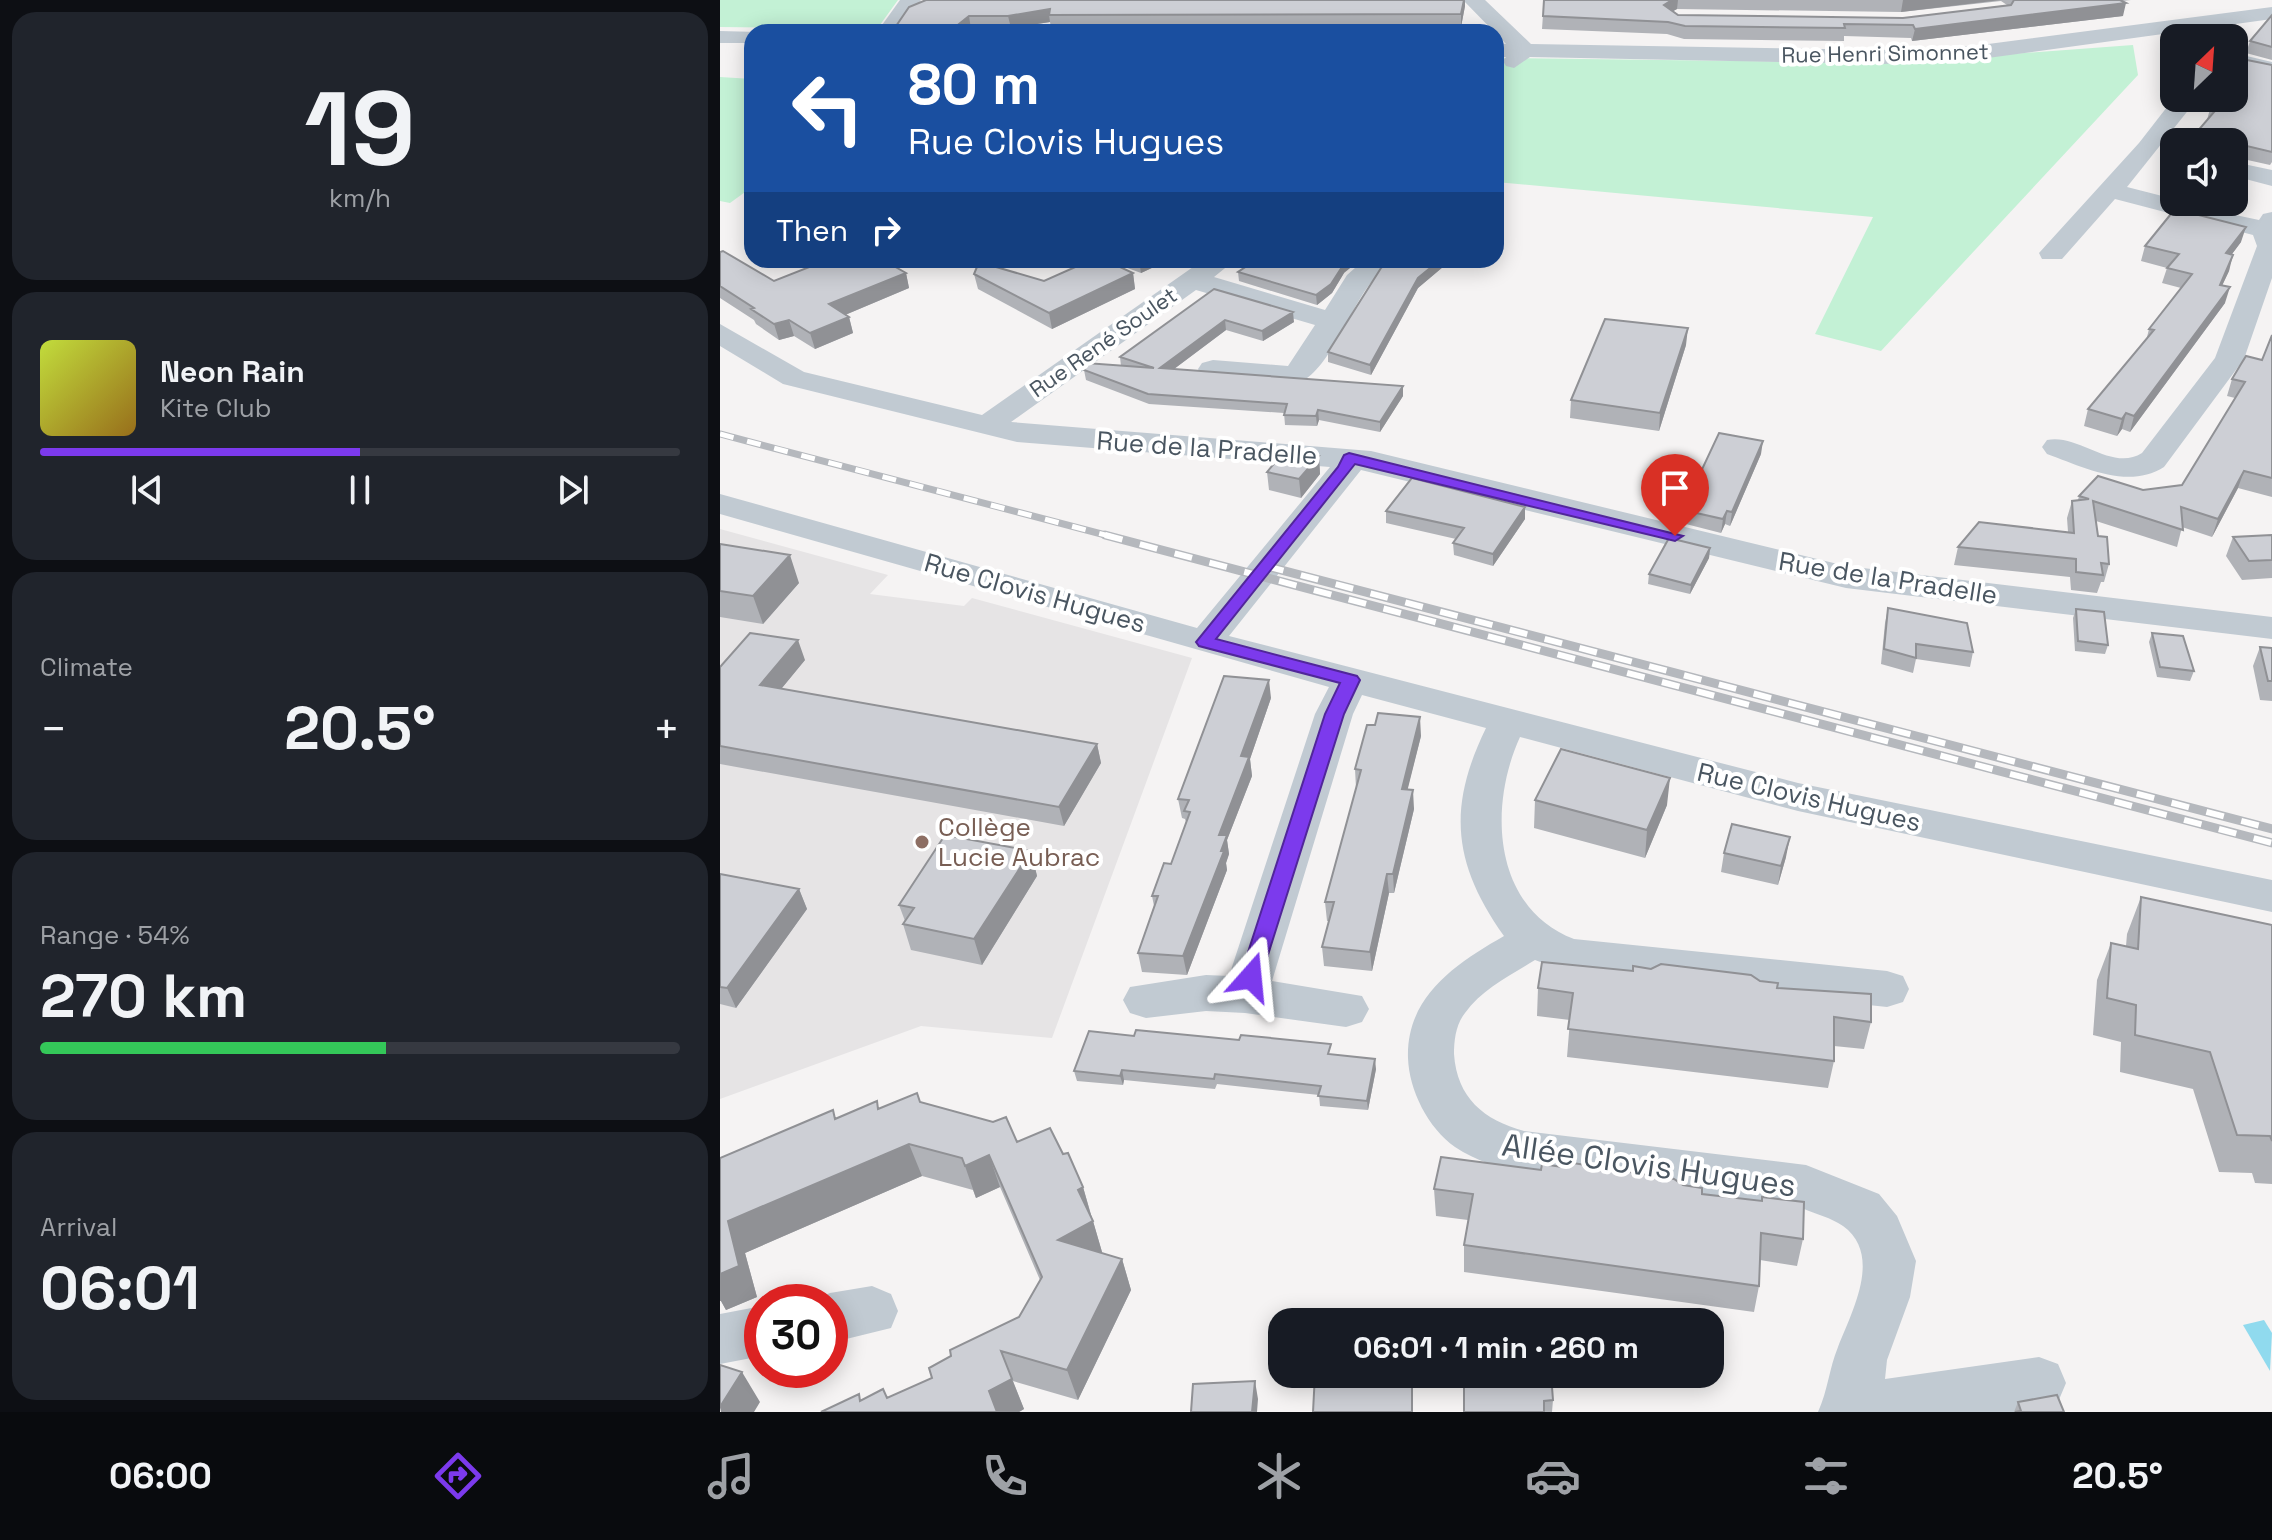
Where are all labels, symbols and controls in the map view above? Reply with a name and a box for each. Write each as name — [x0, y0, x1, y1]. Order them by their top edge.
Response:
north arrow — [2160, 24, 2248, 112]
map controls — [2160, 24, 2248, 216]
street label: Rue Henri Simonnet — [1781, 37, 1989, 69]
text: 80 m — [908, 49, 1040, 120]
icon: left — [776, 56, 880, 160]
text: 19 — [304, 63, 416, 195]
text: Rue Clovis Hugues — [908, 119, 1224, 165]
button: sound — [2160, 128, 2248, 216]
text: km/h — [329, 181, 391, 215]
icon: right — [864, 208, 908, 252]
text: Then — [776, 211, 848, 250]
street label: Rue René Soulet — [1024, 281, 1182, 403]
text: Neon Rain — [160, 352, 305, 391]
text: Kite Club — [160, 391, 272, 425]
street label: Rue de la Pradelle — [1096, 423, 1318, 473]
pin — [1641, 454, 1709, 536]
icon: arrive — [1653, 466, 1697, 510]
icon: previous — [125, 468, 169, 512]
icon: pause — [338, 468, 382, 512]
icon: next — [551, 468, 595, 512]
street label: Rue de la Pradelle — [1776, 544, 2000, 612]
street label: Rue Clovis Hugues — [921, 545, 1149, 641]
text: Climate — [40, 650, 133, 684]
text: 20.5° — [284, 690, 436, 767]
text: − — [40, 701, 67, 757]
text: + — [653, 701, 680, 757]
street label: Rue Clovis Hugues — [1694, 755, 1924, 839]
place label: Collège Lucie Aubrac — [938, 810, 1100, 874]
marker: Collège Lucie Aubrac — [913, 833, 931, 851]
text: Range · 54% — [40, 918, 190, 952]
position arrow — [1209, 935, 1293, 1019]
text: 270 km — [40, 958, 247, 1035]
street label: Allée Clovis Hugues — [1500, 1125, 1798, 1205]
text: Arrival — [40, 1210, 117, 1244]
text: 06:01 — [40, 1250, 200, 1327]
speed limit sign: 30 — [744, 1284, 848, 1388]
text: 06:01 · 1 min · 260 m — [1353, 1328, 1639, 1367]
icon: directions — [430, 1448, 486, 1504]
icon: music — [703, 1448, 759, 1504]
icon: phone — [977, 1448, 1033, 1504]
icon: climate — [1251, 1448, 1307, 1504]
icon: car — [1525, 1448, 1581, 1504]
icon: filters — [1798, 1448, 1854, 1504]
text: 06:00 — [109, 1453, 212, 1499]
text: 20.5° — [2072, 1453, 2163, 1499]

